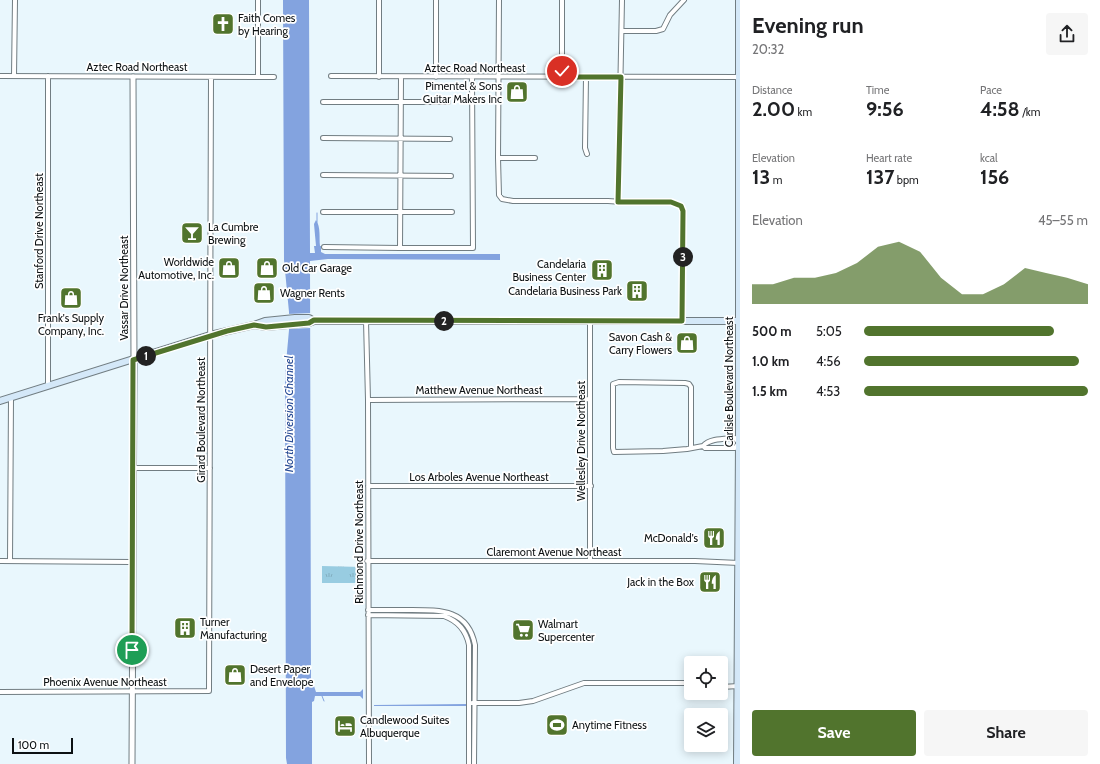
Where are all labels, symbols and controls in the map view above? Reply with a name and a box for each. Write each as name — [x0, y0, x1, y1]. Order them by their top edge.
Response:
church icon: Faith Comes by Hearing — [210, 11, 236, 37]
place label: Faith Comes by Hearing — [238, 11, 296, 38]
text: Evening run — [752, 12, 864, 39]
button: share — [1046, 13, 1088, 55]
text: 20:32 — [752, 41, 784, 57]
pin — [545, 54, 579, 88]
street label: Aztec Road Northeast — [86, 60, 188, 74]
icon: check — [551, 60, 573, 82]
street label: Aztec Road Northeast — [424, 61, 526, 75]
place label: Pimentel & Sons Guitar Makers Inc — [423, 79, 502, 106]
shop icon: Pimentel & Sons Guitar Makers Inc — [504, 79, 530, 105]
text: Distance — [752, 83, 793, 97]
text: Time — [866, 83, 889, 97]
text: Pace — [980, 83, 1002, 97]
text: 2.00 — [752, 97, 795, 121]
text: 9:56 — [866, 97, 904, 121]
text: 4:58 — [980, 97, 1020, 121]
text: km — [795, 105, 812, 119]
text: /km — [1020, 105, 1040, 119]
text: Elevation — [752, 151, 795, 165]
text: Heart rate — [866, 151, 912, 165]
text: kcal — [980, 151, 998, 165]
text: 13 — [752, 165, 770, 189]
text: 137 — [866, 165, 894, 189]
text: 156 — [980, 165, 1009, 189]
street label: Stanford Drive Northeast — [32, 173, 46, 289]
text: m — [770, 173, 782, 187]
text: bpm — [894, 173, 919, 187]
text: Elevation — [752, 212, 803, 228]
text: 45–55 m — [1038, 212, 1088, 228]
bar icon: La Cumbre Brewing — [179, 220, 205, 246]
place label: La Cumbre Brewing — [208, 220, 259, 247]
street label: Vassar Drive Northeast — [117, 235, 131, 341]
pin: 3 — [673, 247, 693, 267]
text: 3 — [680, 250, 686, 264]
place label: Worldwide Automotive, Inc. — [138, 255, 214, 282]
shop icon: Worldwide Automotive, Inc. — [216, 255, 242, 281]
shop icon: Old Car Garage — [254, 255, 280, 281]
place label: Candelaria Business Center — [512, 257, 587, 284]
building icon: Candelaria Business Center — [589, 257, 615, 283]
place label: Old Car Garage — [282, 261, 352, 275]
building icon: Candelaria Business Park — [624, 278, 650, 304]
shop icon: Wagner Rents — [251, 280, 277, 306]
place label: Candelaria Business Park — [508, 284, 622, 298]
shop icon: Frank's Supply Company, Inc. — [58, 285, 84, 311]
place label: Wagner Rents — [280, 286, 345, 300]
place label: Frank's Supply Company, Inc. — [38, 311, 105, 338]
pin: 2 — [434, 311, 454, 331]
text: 2 — [441, 314, 447, 328]
street label: Carlisle Boulevard Northeast — [722, 316, 736, 447]
text: 500 m — [752, 323, 792, 339]
text: 5:05 — [816, 323, 842, 339]
place label: Savon Cash & Carry Flowers — [609, 330, 672, 357]
shop icon: Savon Cash & Carry Flowers — [674, 330, 700, 356]
pin: 1 — [136, 346, 156, 366]
text: 1 — [144, 349, 148, 363]
text: 1.0 km — [752, 353, 789, 369]
text: 4:56 — [816, 353, 841, 369]
water label: North Diversion Channel — [281, 355, 296, 472]
street label: Girard Boulevard Northeast — [194, 357, 208, 483]
street label: Wellesley Drive Northeast — [574, 381, 588, 501]
street label: Matthew Avenue Northeast — [416, 383, 543, 397]
text: 1.5 km — [752, 383, 787, 399]
text: 4:53 — [816, 383, 840, 399]
street label: Los Arboles Avenue Northeast — [409, 470, 549, 484]
street label: Richmond Drive Northeast — [352, 480, 366, 604]
restaurant icon: McDonald's — [701, 525, 727, 551]
place label: McDonald's — [644, 531, 698, 545]
street label: Claremont Avenue Northeast — [487, 545, 622, 559]
restaurant icon: Jack in the Box — [697, 569, 723, 595]
place label: Jack in the Box — [626, 575, 695, 589]
building icon: Turner Manufacturing — [172, 615, 198, 641]
place label: Turner Manufacturing — [200, 615, 267, 642]
supermarket icon: Walmart Supercenter — [510, 617, 536, 643]
place label: Walmart Supercenter — [538, 617, 595, 644]
pin — [115, 633, 149, 667]
icon: arrive — [121, 639, 143, 661]
map controls — [684, 656, 728, 752]
button: locate — [684, 656, 728, 700]
shop icon: Desert Paper and Envelope — [222, 662, 248, 688]
place label: Desert Paper and Envelope — [250, 662, 314, 689]
street label: Phoenix Avenue Northeast — [43, 675, 167, 689]
button: layers — [684, 708, 728, 752]
button: Save — [752, 710, 916, 756]
button: Share — [924, 710, 1088, 756]
sports icon: Anytime Fitness — [544, 712, 570, 738]
hotel icon: Candlewood Suites Albuquerque — [332, 713, 358, 739]
place label: Candlewood Suites Albuquerque — [360, 713, 450, 740]
place label: Anytime Fitness — [572, 718, 647, 732]
scale bar — [12, 736, 73, 755]
text: 100 m — [18, 738, 49, 752]

